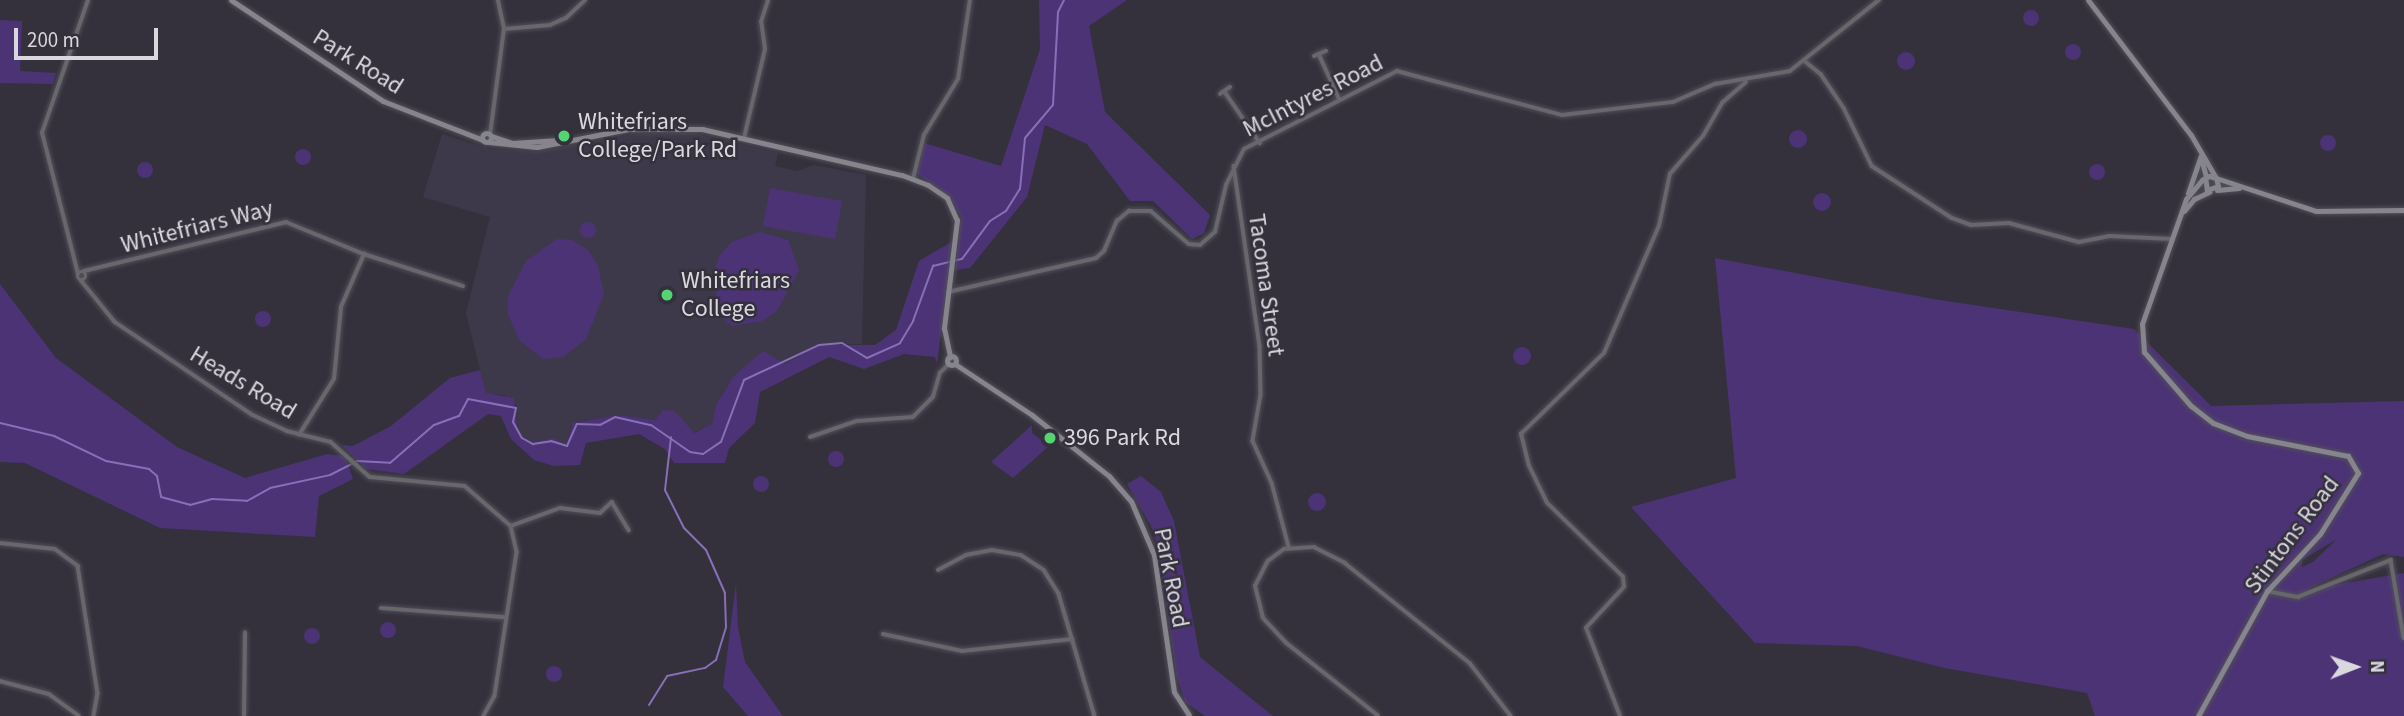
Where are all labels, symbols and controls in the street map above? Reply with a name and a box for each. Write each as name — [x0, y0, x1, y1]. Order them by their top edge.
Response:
scale bar — [18, 14, 161, 58]
street label: Park Road — [307, 23, 409, 101]
text: 200 m — [27, 25, 80, 55]
street label: McIntyres Road — [1238, 48, 1388, 144]
place label: Whitefriars College/Park Rd — [578, 108, 737, 164]
marker: Whitefriars College/Park Rd — [556, 128, 572, 144]
street label: Whitefriars Way — [118, 194, 276, 260]
street label: Tacoma Street — [1242, 212, 1290, 358]
place label: Whitefriars College — [681, 267, 790, 323]
marker: Whitefriars College — [659, 287, 675, 303]
street label: Heads Road — [185, 340, 301, 426]
place label: 396 Park Rd — [1064, 424, 1181, 452]
marker: 396 Park Rd — [1042, 430, 1058, 446]
street label: Stintons Road — [2238, 471, 2346, 599]
street label: Park Road — [1147, 526, 1195, 630]
north arrow — [2320, 632, 2390, 702]
text: N — [2363, 660, 2390, 673]

